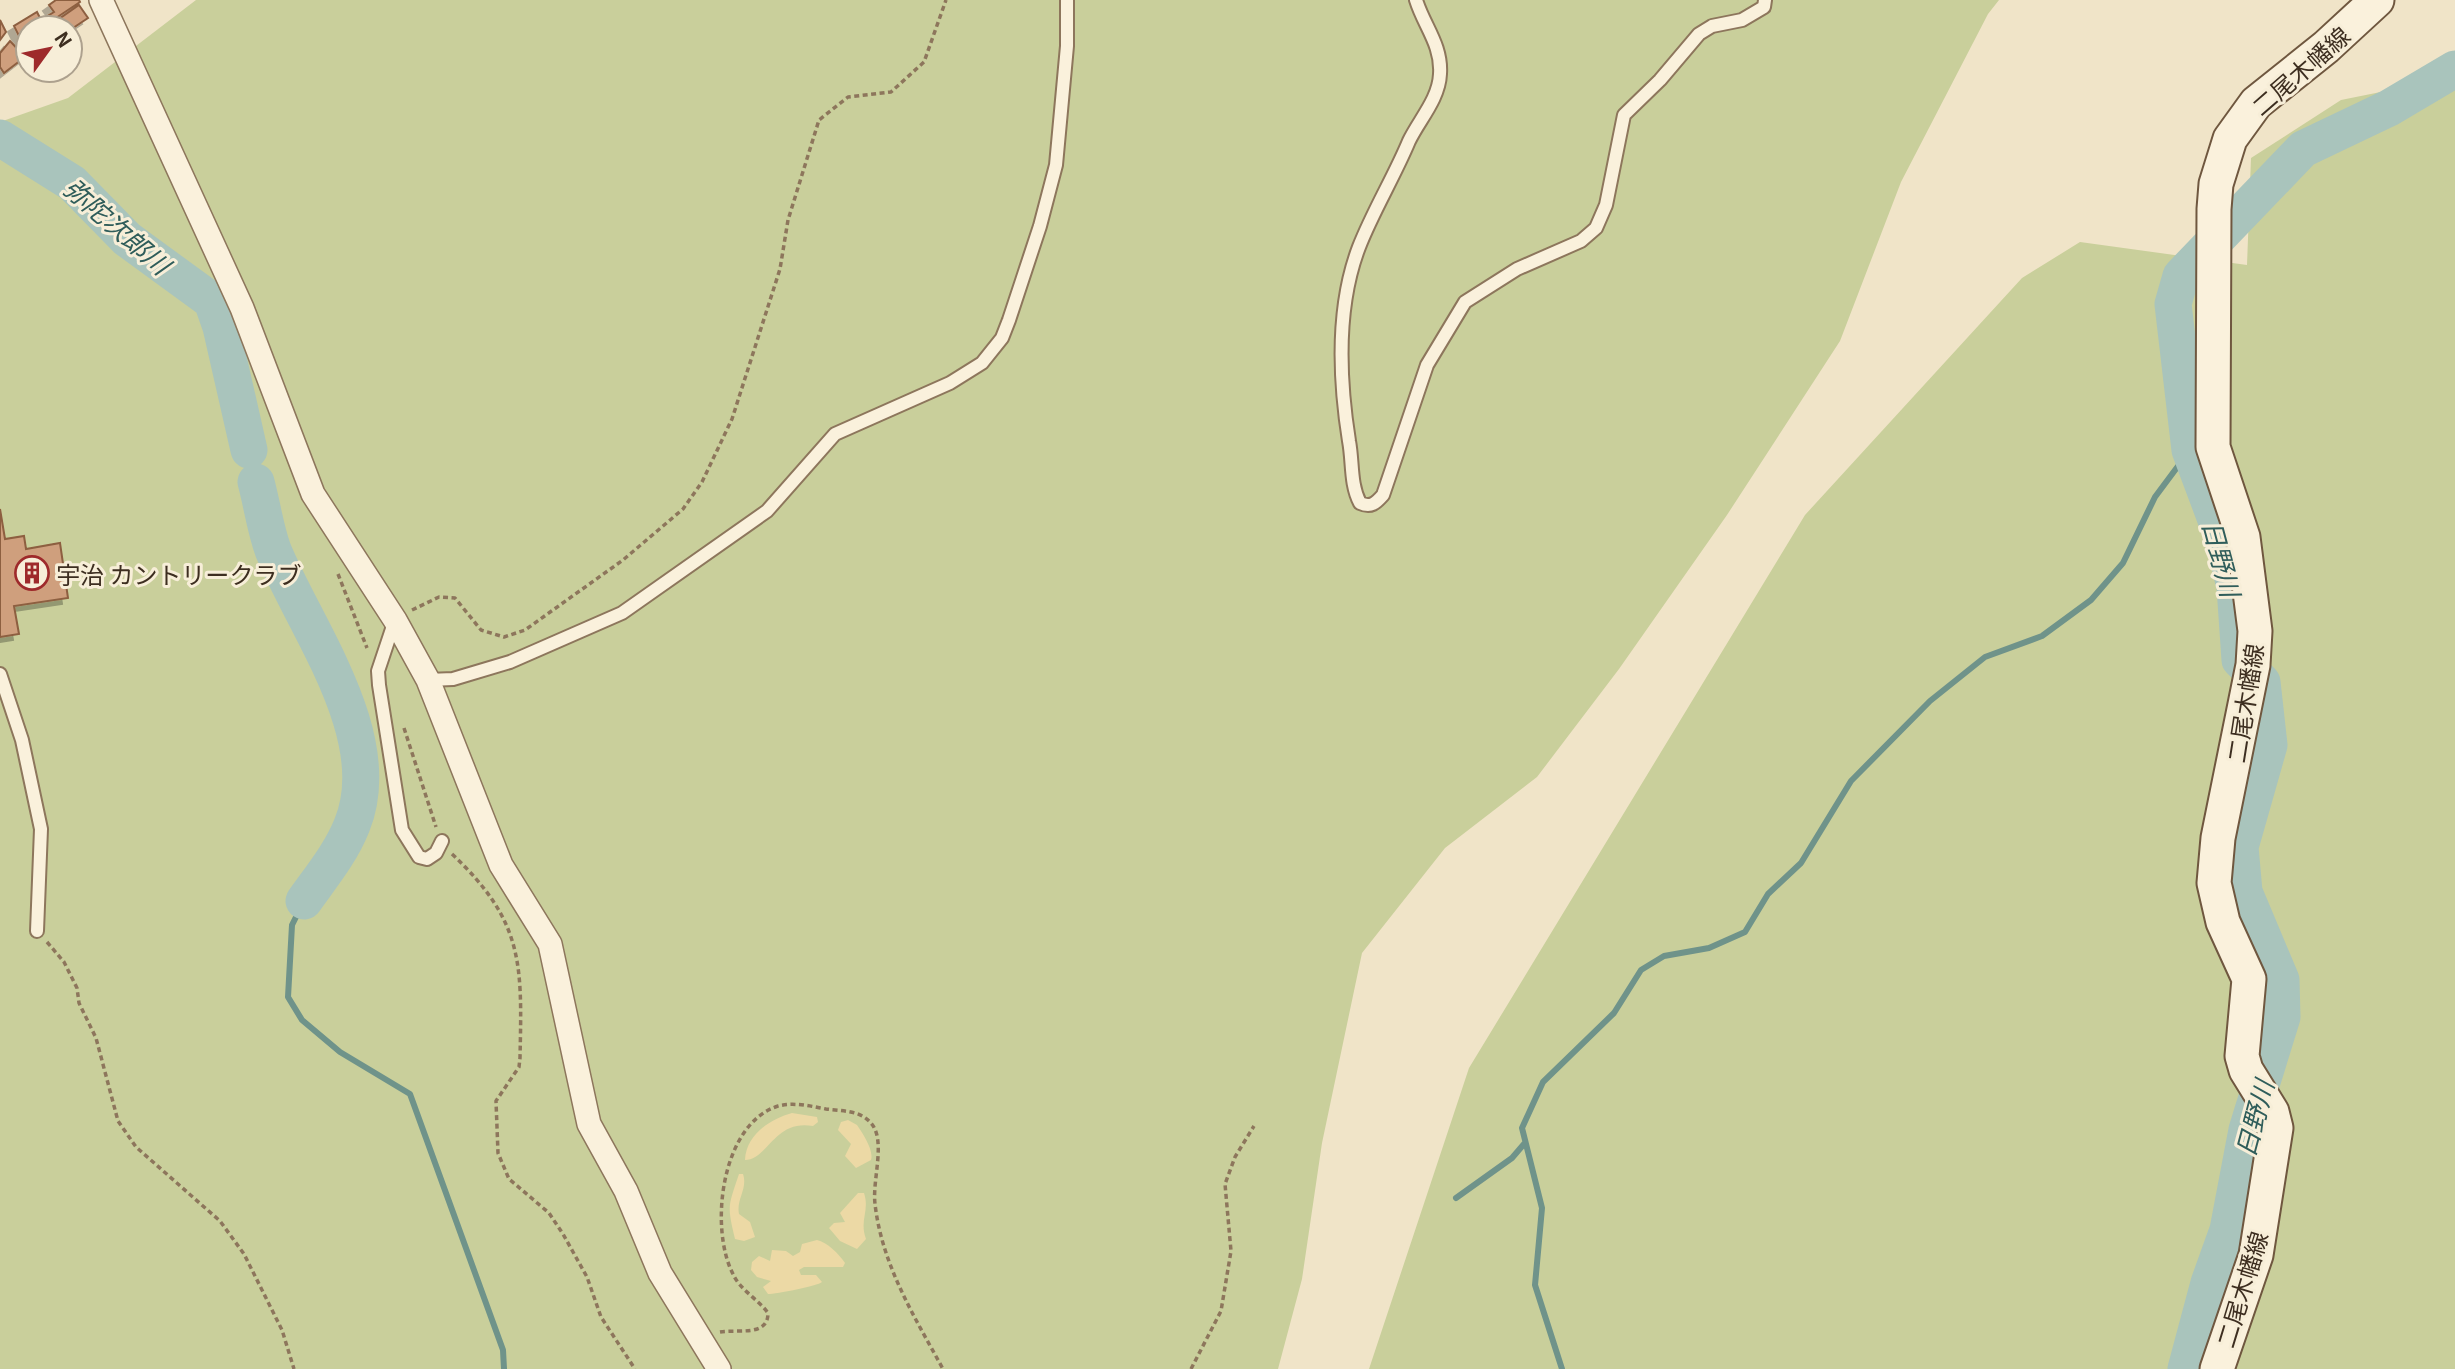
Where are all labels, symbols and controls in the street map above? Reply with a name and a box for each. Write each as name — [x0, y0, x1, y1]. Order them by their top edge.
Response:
north arrow — [14, 14, 84, 84]
street label: 二尾木幡線 — [2243, 17, 2357, 123]
text: N — [49, 26, 80, 52]
water label: 弥陀次郎川 — [57, 168, 181, 284]
water label: 日野川 — [2195, 516, 2252, 603]
building icon: 宇治 カントリークラブ — [13, 554, 51, 592]
place label: 宇治 カントリークラブ — [56, 556, 301, 591]
street label: 二尾木幡線 — [2217, 641, 2271, 765]
water label: 日野川 — [2225, 1073, 2282, 1160]
street label: 二尾木幡線 — [2207, 1227, 2275, 1351]

